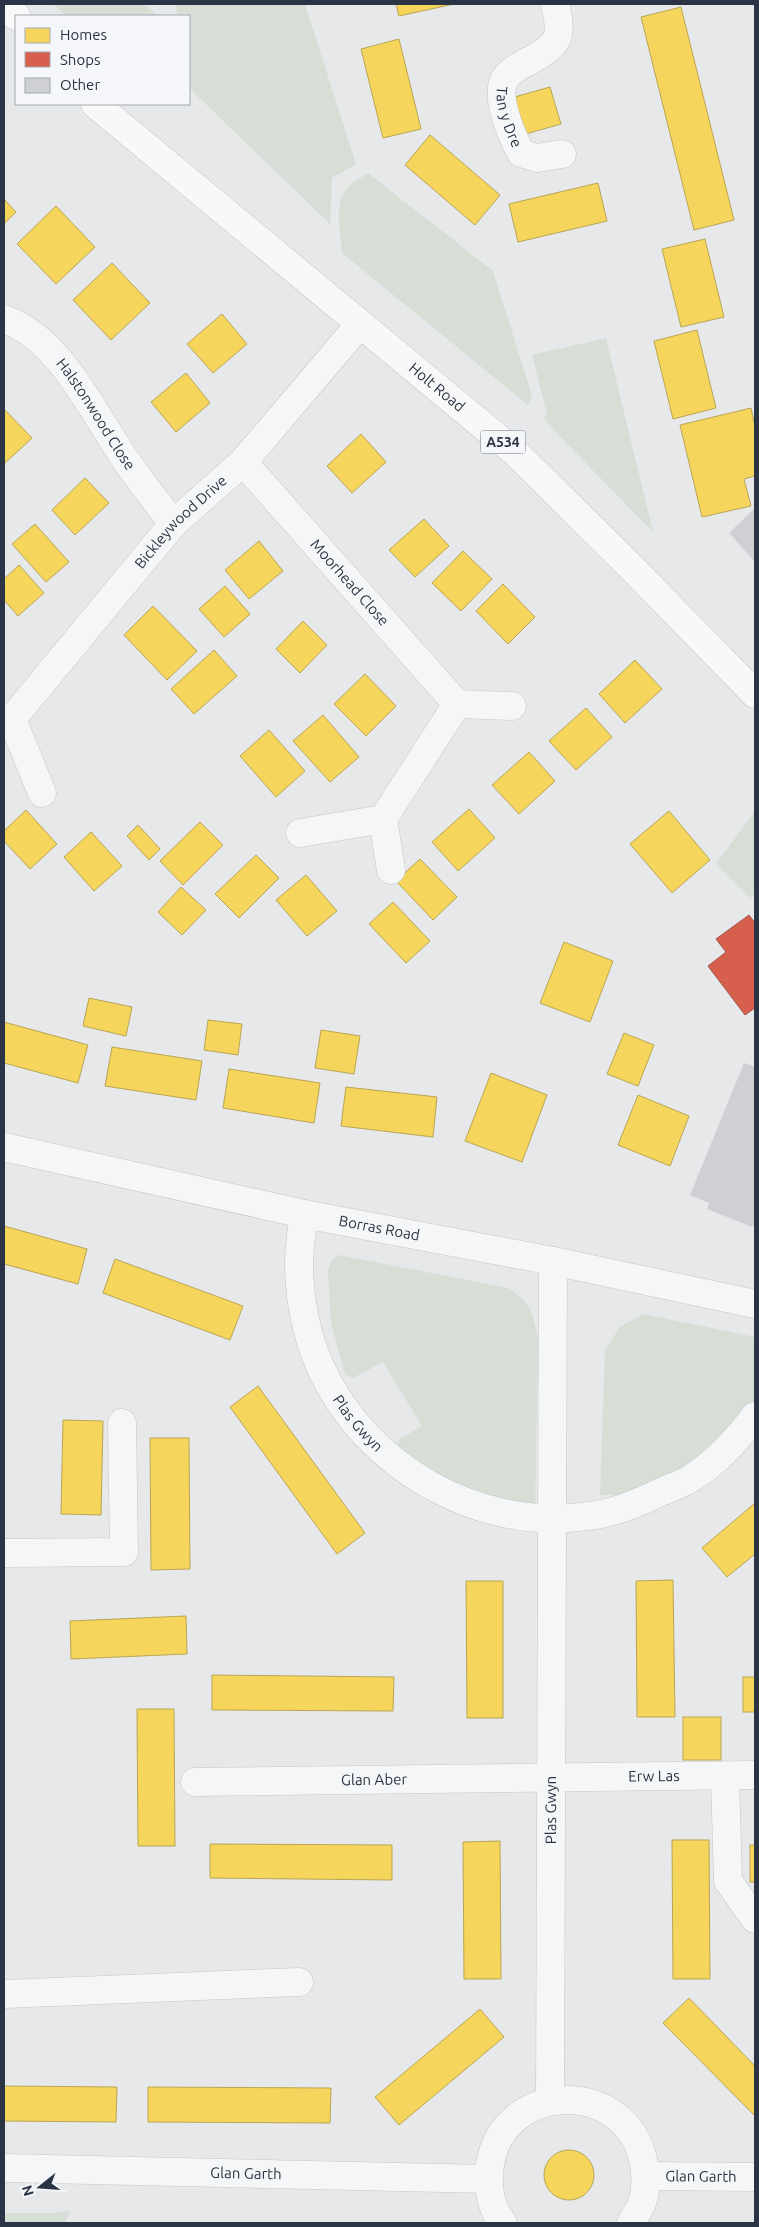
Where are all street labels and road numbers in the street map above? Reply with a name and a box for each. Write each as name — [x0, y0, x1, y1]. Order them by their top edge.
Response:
street label: Tan y Dre — [493, 86, 526, 150]
street label: Halstonwood Close — [53, 355, 139, 473]
street label: Holt Road — [406, 359, 468, 415]
road number: A534 — [480, 431, 526, 454]
street label: Bickleywood Drive — [131, 471, 230, 572]
street label: Moorhead Close — [307, 536, 393, 629]
street label: Borras Road — [338, 1212, 421, 1244]
street label: Plas Gwyn — [330, 1392, 386, 1455]
street label: Erw Las — [628, 1767, 680, 1785]
street label: Glan Aber — [341, 1770, 407, 1788]
street label: Plas Gwyn — [542, 1776, 559, 1844]
street label: Glan Garth — [210, 2164, 282, 2182]
street label: Glan Garth — [665, 2167, 737, 2185]

